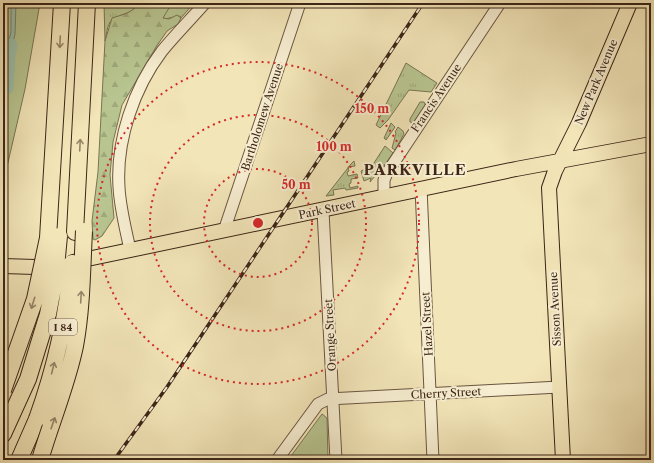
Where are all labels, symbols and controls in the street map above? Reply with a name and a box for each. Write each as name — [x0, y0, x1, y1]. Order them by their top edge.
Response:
one-way arrow — [56, 35, 64, 48]
street label: New Park Avenue — [572, 37, 620, 127]
street label: Bartholomew Avenue — [238, 61, 286, 173]
street label: Francis Avenue — [408, 61, 464, 135]
text: 150 m — [355, 101, 389, 116]
one-way arrow — [77, 139, 84, 152]
text: 100 m — [316, 139, 352, 154]
district label: PARKVILLE — [363, 160, 467, 179]
text: 50 m — [281, 177, 311, 192]
street label: Park Street — [297, 196, 357, 222]
centre of rings — [251, 216, 265, 230]
street label: Sisson Avenue — [546, 271, 564, 347]
one-way arrow — [77, 291, 84, 304]
street label: Hazel Street — [418, 291, 436, 357]
one-way arrow — [29, 297, 36, 310]
street label: Orange Street — [321, 298, 339, 372]
road number: I 84 — [49, 319, 77, 335]
one-way arrow — [50, 362, 57, 375]
street label: Cherry Street — [410, 384, 482, 402]
one-way arrow — [49, 417, 57, 429]

